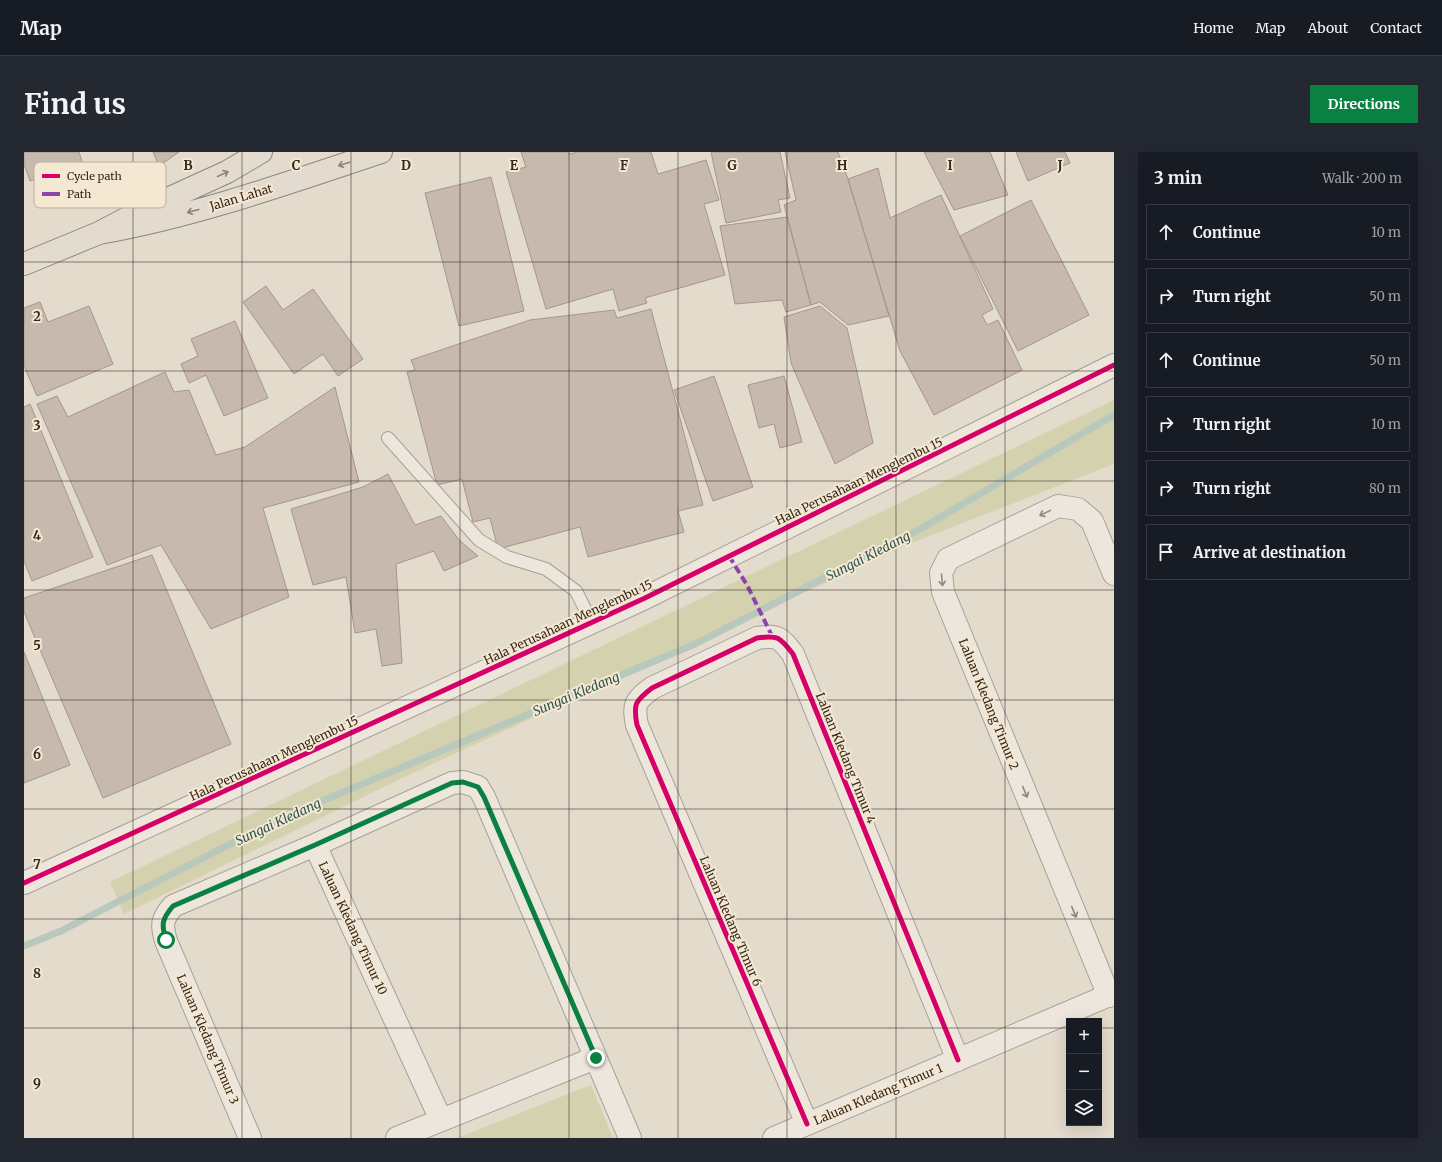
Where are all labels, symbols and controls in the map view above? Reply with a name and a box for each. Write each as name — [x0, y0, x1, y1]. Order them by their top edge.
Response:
text: Map — [20, 16, 62, 40]
text: Home — [1193, 19, 1234, 37]
text: Map — [1256, 19, 1285, 37]
text: About — [1307, 19, 1348, 37]
text: Contact — [1370, 19, 1422, 37]
button: Directions — [1310, 85, 1418, 123]
text: Find us — [24, 86, 126, 122]
text: B — [183, 157, 193, 174]
text: C — [292, 157, 301, 174]
text: D — [401, 157, 411, 174]
text: E — [510, 157, 519, 174]
text: F — [620, 157, 628, 174]
text: G — [727, 157, 737, 174]
text: H — [837, 157, 848, 174]
text: I — [947, 157, 953, 174]
text: J — [1056, 157, 1063, 174]
one-way arrow — [337, 161, 350, 168]
legend — [34, 162, 166, 208]
text: 3 min — [1154, 167, 1202, 189]
text: Cycle path — [67, 169, 122, 183]
one-way arrow — [216, 170, 228, 177]
text: Walk · 200 m — [1322, 170, 1402, 187]
street label: Jalan Lahat — [207, 180, 274, 214]
text: Path — [67, 187, 92, 201]
one-way arrow — [187, 208, 200, 216]
icon: ahead — [1155, 221, 1177, 243]
text: Continue — [1193, 223, 1261, 242]
text: 10 m — [1371, 224, 1401, 241]
icon: right — [1155, 285, 1177, 307]
text: Turn right — [1193, 287, 1271, 306]
text: 50 m — [1369, 288, 1401, 305]
text: 2 — [33, 308, 41, 325]
icon: ahead — [1155, 349, 1177, 371]
text: Continue — [1193, 351, 1261, 370]
text: 50 m — [1369, 352, 1401, 369]
icon: right — [1155, 413, 1177, 435]
text: Turn right — [1193, 415, 1271, 434]
text: 10 m — [1371, 416, 1401, 433]
text: 3 — [33, 417, 41, 434]
street label: Hala Perusahaan Menglembu 15 — [773, 434, 945, 528]
icon: right — [1155, 477, 1177, 499]
text: Turn right — [1193, 479, 1271, 498]
text: 80 m — [1369, 480, 1401, 497]
one-way arrow — [1039, 510, 1051, 517]
text: 4 — [33, 527, 42, 544]
water label: Sungai Kledang — [823, 527, 913, 585]
icon: arrive — [1155, 541, 1177, 563]
text: Arrive at destination — [1193, 543, 1346, 562]
one-way arrow — [938, 573, 945, 586]
street label: Hala Perusahaan Menglembu 15 — [481, 576, 655, 668]
street label: Laluan Kledang Timur 2 — [956, 636, 1022, 772]
text: 5 — [33, 637, 41, 654]
water label: Sungai Kledang — [530, 668, 622, 720]
street label: Laluan Kledang Timur 4 — [813, 690, 879, 826]
street label: Hala Perusahaan Menglembu 15 — [187, 712, 361, 804]
text: 6 — [33, 746, 41, 763]
one-way arrow — [1021, 785, 1029, 797]
water label: Sungai Kledang — [232, 795, 324, 849]
street label: Laluan Kledang Timur 6 — [697, 854, 765, 988]
text: 7 — [33, 856, 41, 873]
street label: Laluan Kledang Timur 10 — [315, 859, 391, 997]
one-way arrow — [1071, 905, 1078, 917]
route start — [157, 931, 175, 949]
text: 8 — [33, 965, 41, 982]
street label: Laluan Kledang Timur 3 — [174, 972, 242, 1106]
map controls — [1066, 1018, 1102, 1126]
button: + — [1066, 1018, 1102, 1054]
route end — [587, 1049, 605, 1067]
button: − — [1066, 1054, 1102, 1090]
street label: Laluan Kledang Timur 1 — [811, 1060, 945, 1128]
text: 9 — [33, 1075, 41, 1092]
button: layers — [1066, 1090, 1102, 1126]

